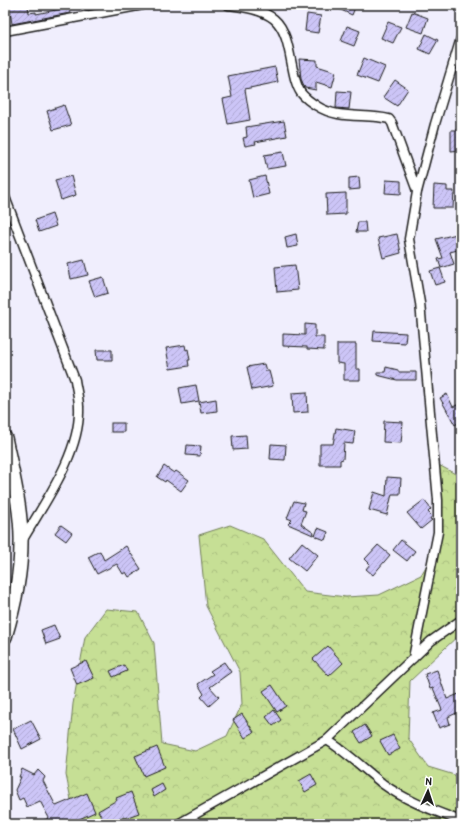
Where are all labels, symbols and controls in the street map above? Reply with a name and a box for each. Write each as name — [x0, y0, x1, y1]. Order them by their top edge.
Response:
north arrow — [408, 771, 448, 811]
text: N — [425, 774, 432, 788]

